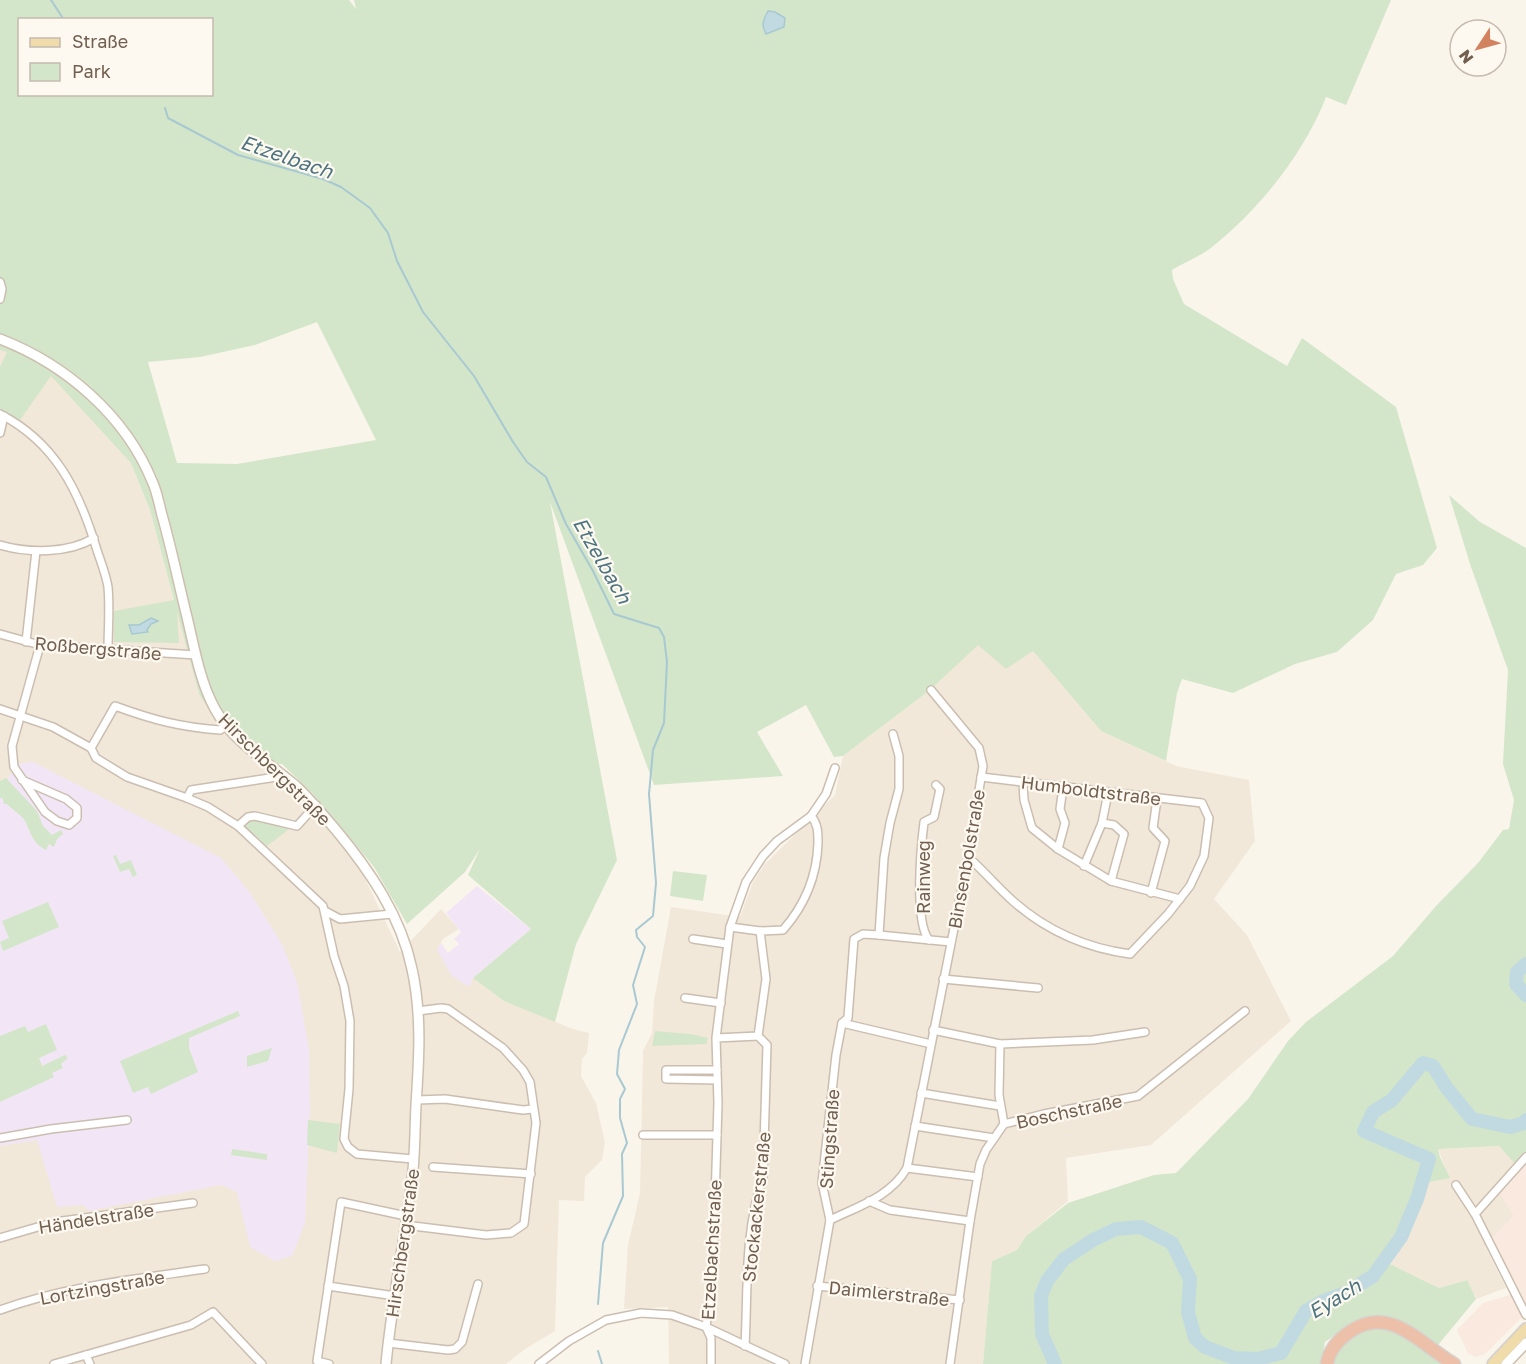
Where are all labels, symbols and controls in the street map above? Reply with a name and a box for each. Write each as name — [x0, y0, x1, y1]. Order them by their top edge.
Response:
legend — [18, 18, 213, 96]
north arrow — [1448, 18, 1508, 78]
text: Straße — [72, 30, 128, 52]
text: N — [1454, 46, 1478, 68]
text: Park — [72, 60, 111, 82]
water label: Etzelbach — [238, 129, 337, 183]
water label: Etzelbach — [569, 513, 638, 608]
street label: Roßbergstraße — [34, 631, 162, 665]
street label: Hirschbergstraße — [214, 708, 336, 830]
street label: Humboldtstraße — [1020, 770, 1162, 810]
street label: Binsenbolstraße — [943, 788, 989, 930]
street label: Rainweg — [912, 840, 934, 914]
street label: Stingstraße — [815, 1088, 843, 1190]
street label: Boschstraße — [1014, 1089, 1124, 1133]
street label: Stockackerstraße — [737, 1131, 775, 1283]
street label: Hirschbergstraße — [381, 1167, 423, 1319]
street label: Etzelbachstraße — [696, 1179, 726, 1321]
street label: Händelstraße — [37, 1198, 155, 1238]
street label: Lortzingstraße — [38, 1265, 166, 1309]
water label: Eyach — [1303, 1273, 1366, 1324]
street label: Daimlerstraße — [828, 1276, 950, 1310]

